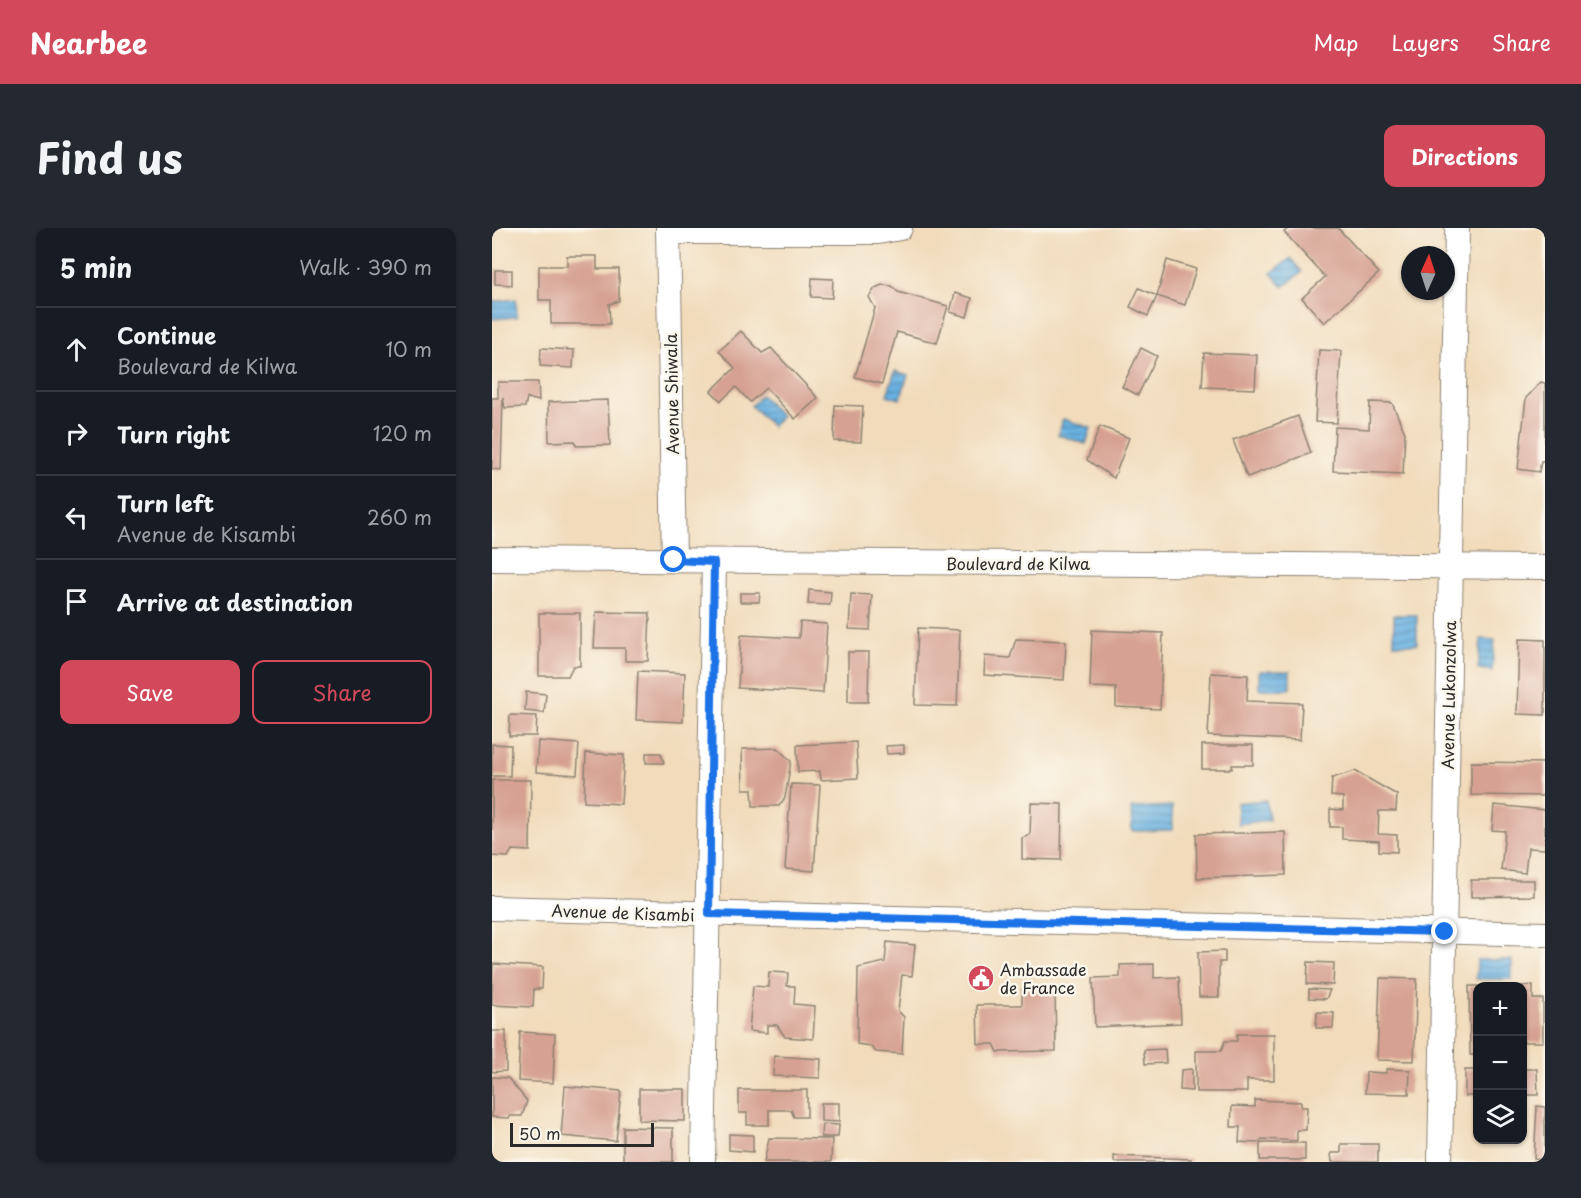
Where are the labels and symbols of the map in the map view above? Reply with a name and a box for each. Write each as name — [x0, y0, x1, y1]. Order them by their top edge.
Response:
north arrow — [1401, 246, 1455, 300]
street label: Avenue Shiwala — [658, 333, 684, 455]
route start — [660, 546, 686, 572]
street label: Boulevard de Kilwa — [946, 551, 1090, 575]
street label: Avenue Lukonzolwa — [1435, 620, 1461, 770]
street label: Avenue de Kisambi — [551, 898, 695, 926]
route end — [1431, 918, 1457, 944]
place label: Ambassade de France — [1000, 957, 1086, 999]
public building icon: Ambassade de France — [966, 963, 996, 993]
scale bar — [510, 1120, 654, 1148]

